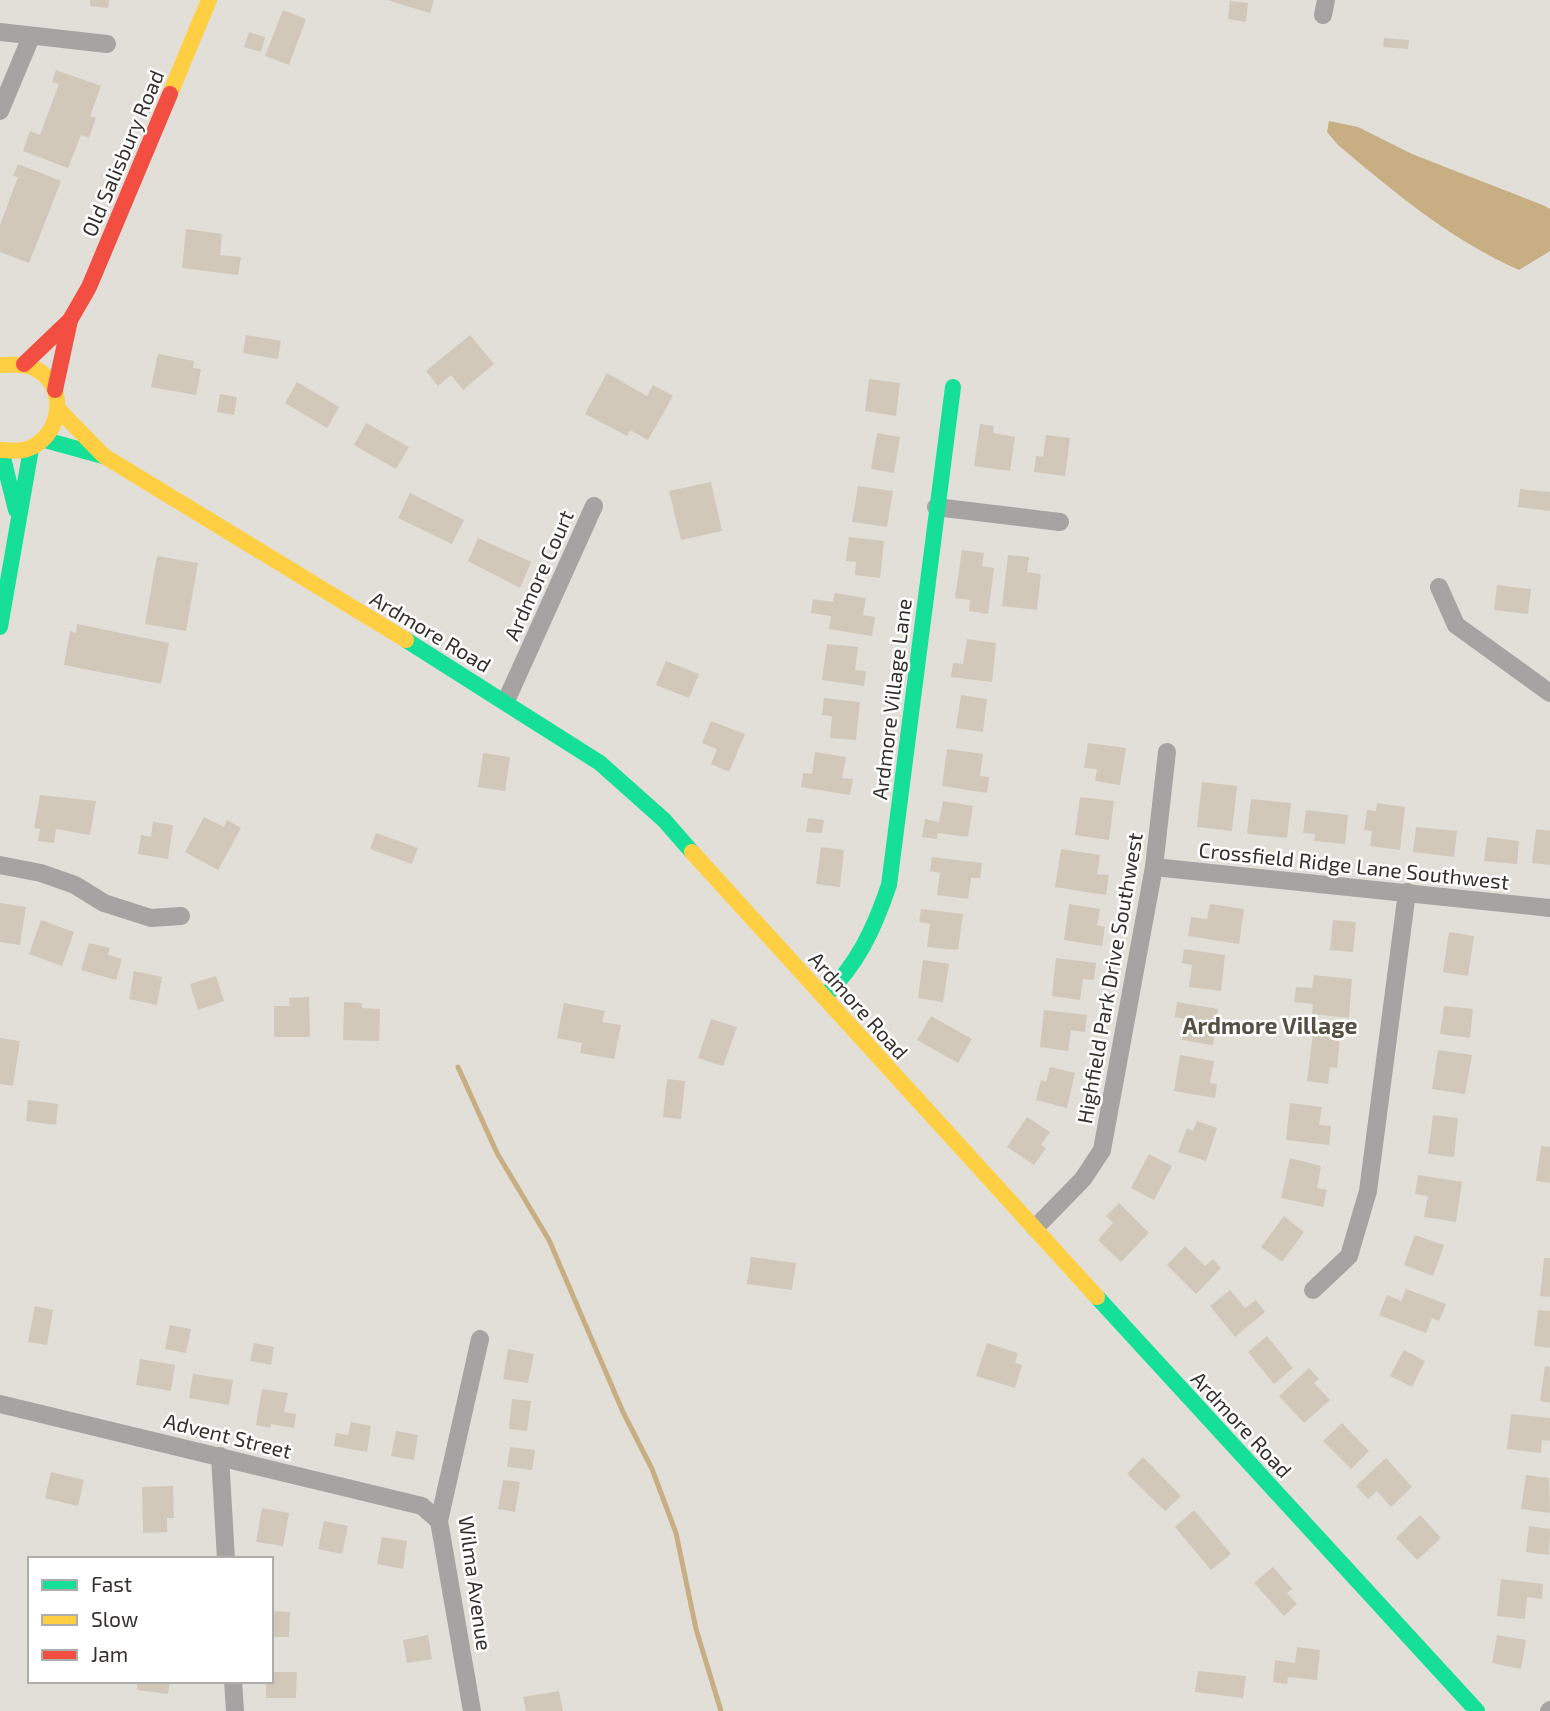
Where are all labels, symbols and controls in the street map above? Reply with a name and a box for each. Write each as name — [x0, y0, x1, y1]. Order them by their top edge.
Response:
street label: Old Salisbury Road — [76, 66, 168, 240]
street label: Ardmore Court — [498, 506, 578, 644]
street label: Ardmore Road — [366, 585, 496, 677]
street label: Ardmore Village Lane — [866, 597, 916, 801]
street label: Highfield Park Drive Southwest — [1071, 831, 1147, 1125]
street label: Crossfield Ridge Lane Southwest — [1198, 836, 1510, 894]
street label: Ardmore Road — [804, 946, 914, 1064]
district label: Ardmore Village — [1183, 1011, 1357, 1039]
street label: Ardmore Road — [1186, 1366, 1298, 1482]
street label: Advent Street — [162, 1407, 294, 1463]
street label: Wilma Avenue — [454, 1514, 498, 1652]
legend — [28, 1557, 273, 1683]
text: Fast — [91, 1571, 132, 1596]
text: Slow — [91, 1606, 138, 1631]
text: Jam — [91, 1641, 128, 1666]

